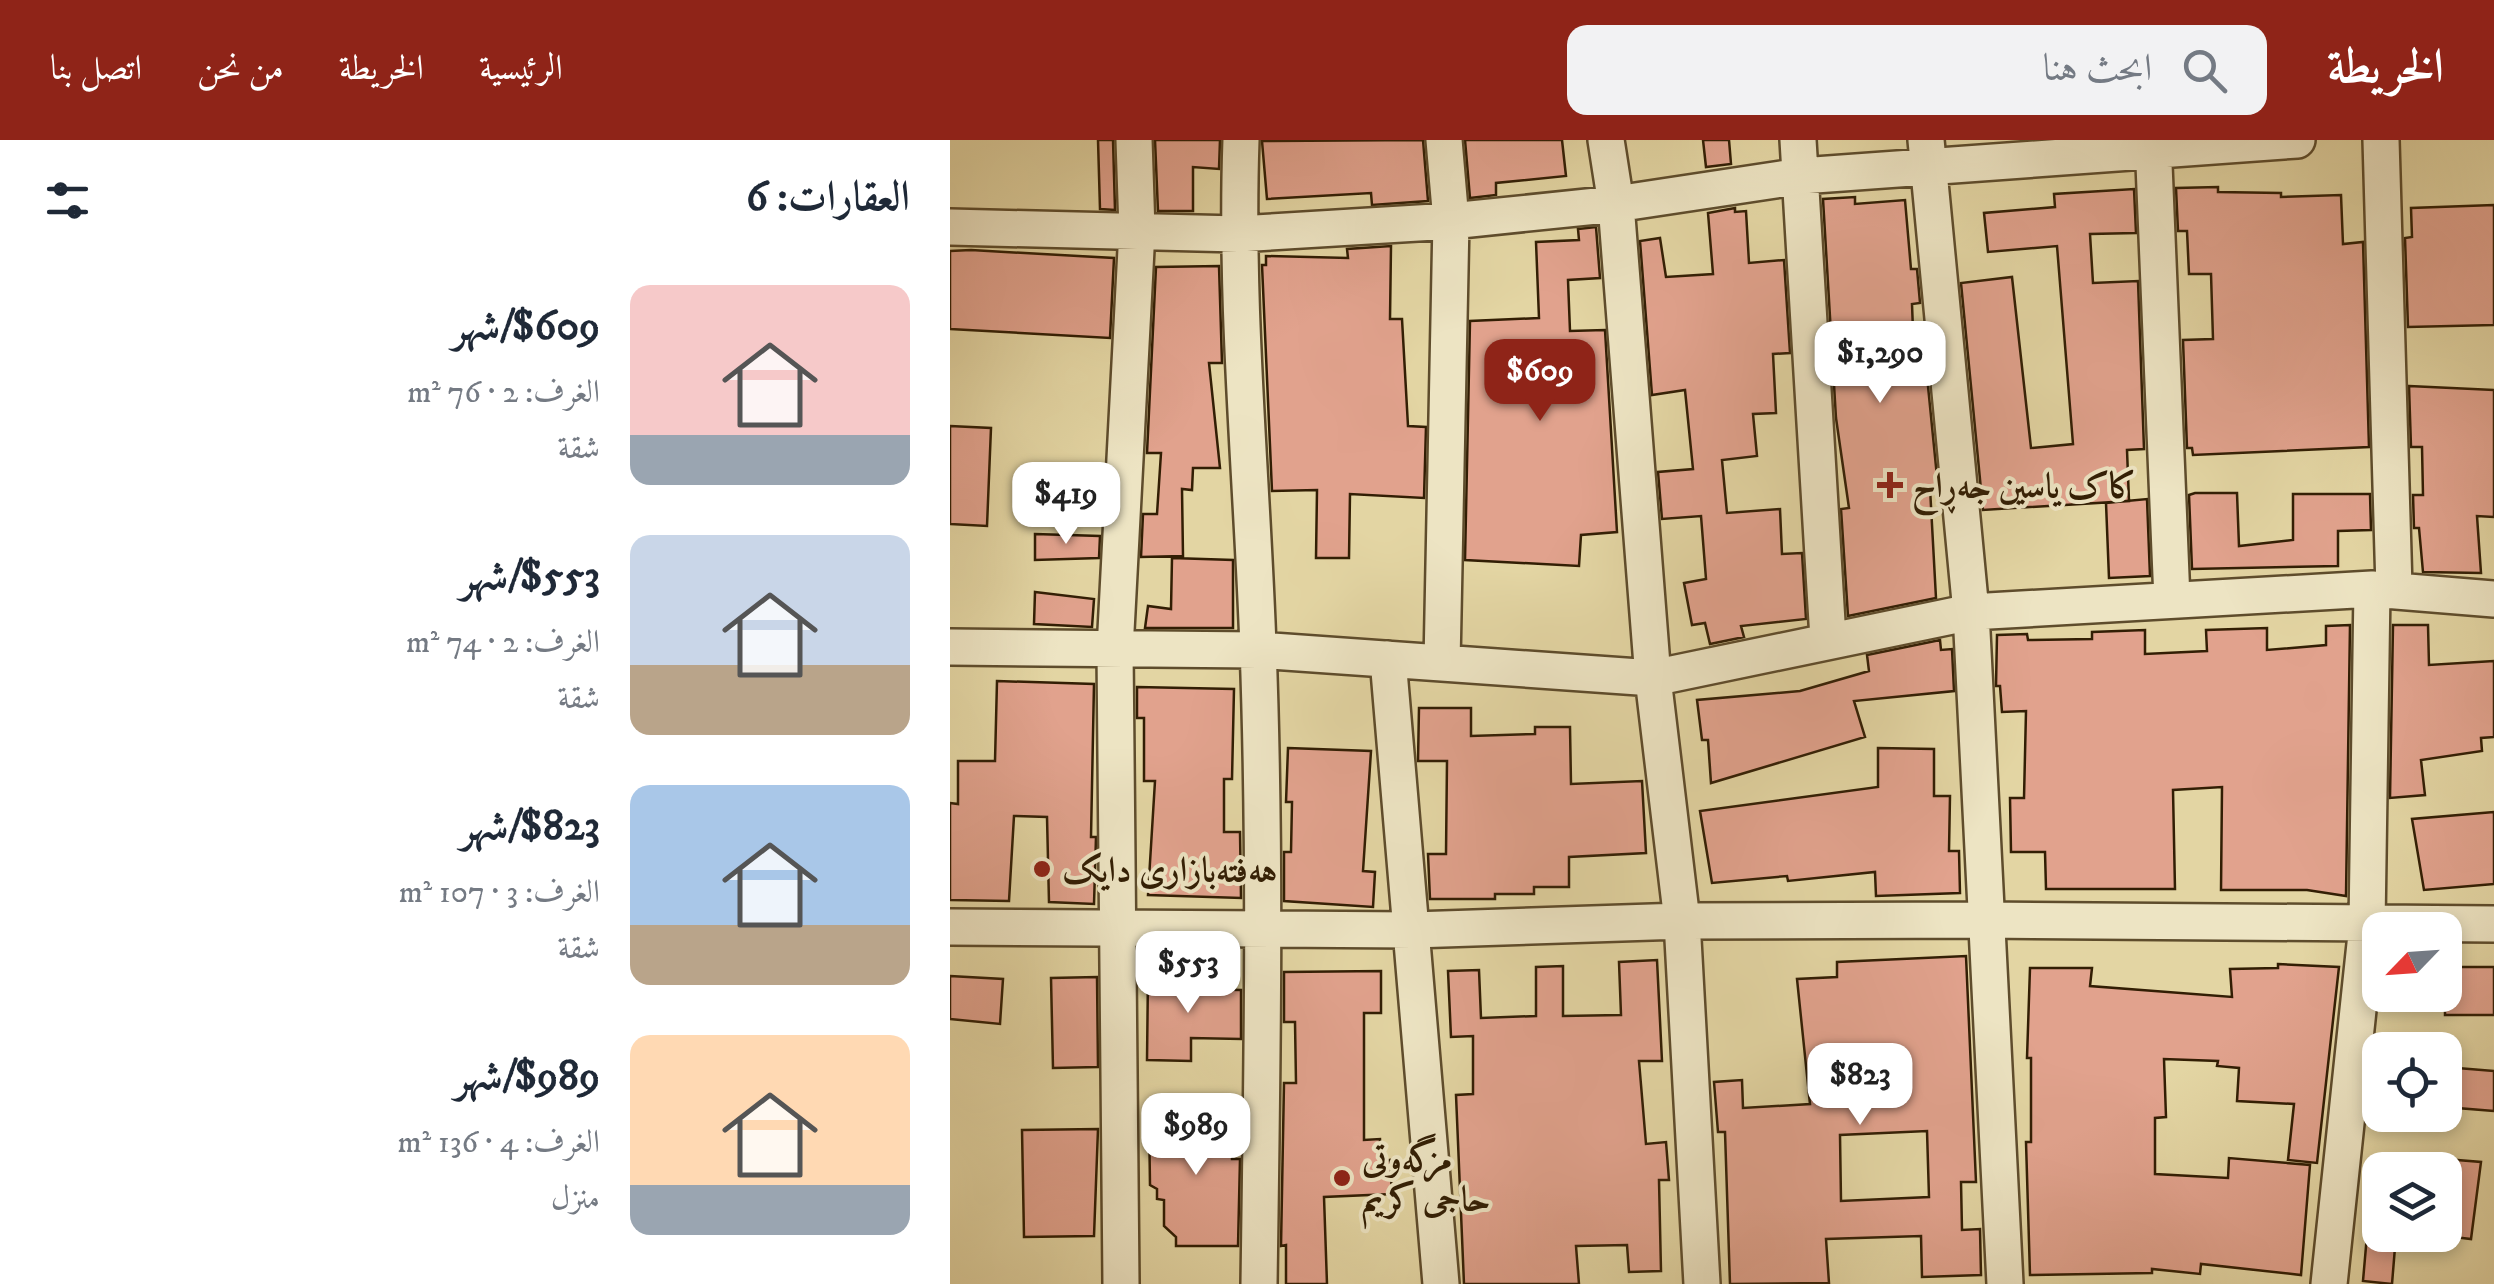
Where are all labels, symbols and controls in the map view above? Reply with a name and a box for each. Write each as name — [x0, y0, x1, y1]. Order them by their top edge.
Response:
search box — [1567, 25, 2267, 115]
text: الخريطة — [2327, 38, 2444, 98]
icon: search — [2177, 43, 2232, 98]
text: ابحث هنا — [2043, 45, 2152, 93]
text: اتصل بنا — [50, 47, 142, 91]
text: من نحن — [197, 47, 284, 91]
text: الخريطة — [339, 47, 424, 91]
text: الرئيسية — [479, 47, 563, 91]
text: العقارات: 6 — [746, 172, 910, 224]
icon: filters — [40, 173, 95, 228]
text: $609/شهر — [452, 301, 600, 353]
pin: $1,290 — [1799, 321, 1961, 406]
icon: home — [710, 325, 830, 445]
text: $1,290 — [1837, 333, 1923, 373]
pin: $609 — [1481, 339, 1599, 424]
text: $609 — [1506, 351, 1574, 391]
text: الغرف: 2 · 76 m² — [407, 373, 600, 413]
text: شقة — [558, 429, 600, 469]
pin: $419 — [1007, 462, 1125, 547]
place label: کاک یاسین جەڕاح — [1912, 465, 2136, 517]
marker: کاک یاسین جەڕاح — [1877, 472, 1903, 498]
text: $419 — [1034, 474, 1098, 514]
text: $553/شهر — [460, 551, 600, 603]
icon: home — [710, 575, 830, 695]
text: الغرف: 2 · 74 m² — [406, 623, 600, 663]
text: شقة — [558, 679, 600, 719]
text: $823/شهر — [460, 801, 600, 853]
icon: home — [710, 825, 830, 945]
place label: هەفتەبازاری دایک — [1062, 849, 1277, 893]
marker: هەفتەبازاری دایک — [1031, 858, 1053, 880]
text: الغرف: 3 · 107 m² — [399, 873, 600, 913]
north arrow — [2362, 912, 2462, 1012]
map controls — [2362, 912, 2462, 1252]
text: شقة — [558, 929, 600, 969]
pin: $553 — [1129, 931, 1247, 1016]
text: $553 — [1157, 943, 1219, 983]
button: locate — [2362, 1032, 2462, 1132]
pin: $823 — [1801, 1043, 1919, 1128]
text: $989/شهر — [455, 1051, 600, 1103]
text: $823 — [1829, 1055, 1891, 1095]
icon: home — [710, 1075, 830, 1195]
pin: $989 — [1137, 1093, 1255, 1178]
text: $989 — [1163, 1105, 1229, 1145]
text: الغرف: 4 · 136 m² — [398, 1123, 600, 1163]
place label: مزگە‌وتی حاجی كریم — [1361, 1133, 1490, 1230]
button: layers — [2362, 1152, 2462, 1252]
marker: مزگە‌وتی حاجی كریم — [1331, 1167, 1353, 1189]
text: منزل — [551, 1179, 600, 1219]

